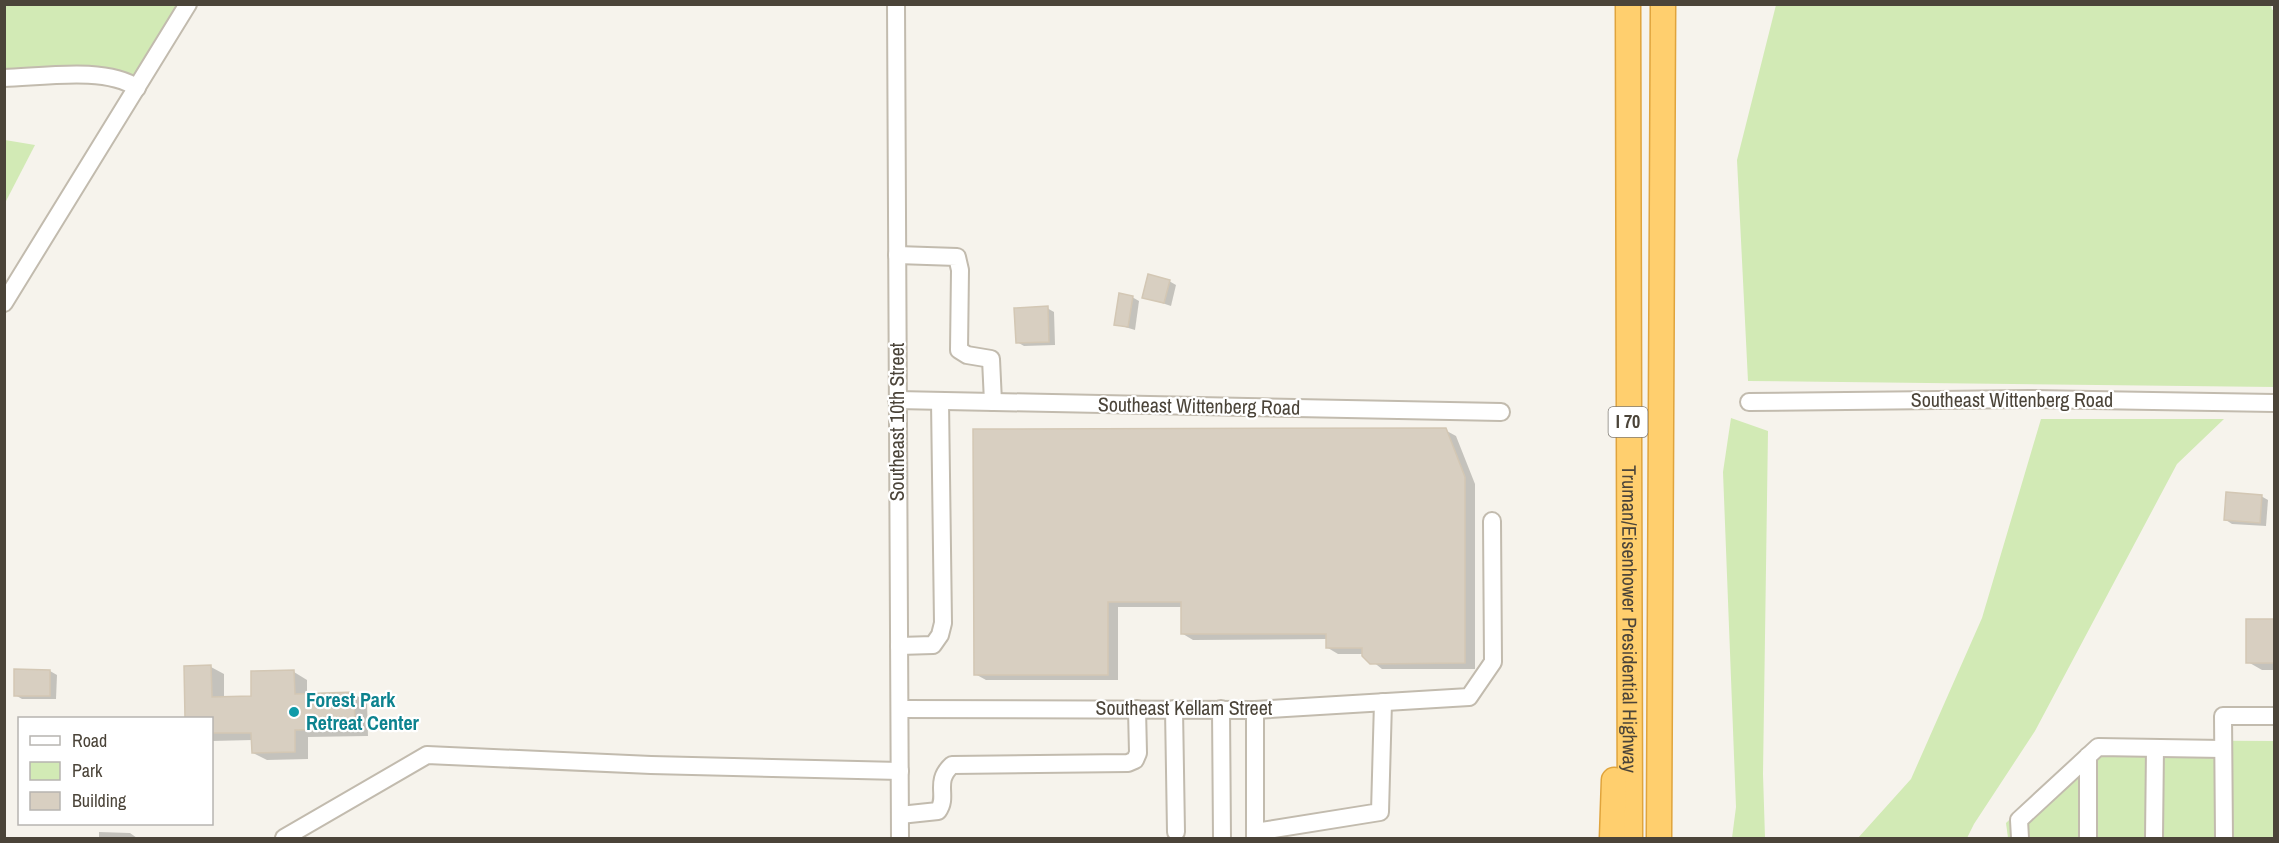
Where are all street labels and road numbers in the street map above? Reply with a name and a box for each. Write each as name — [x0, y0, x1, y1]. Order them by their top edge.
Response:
street label: Southeast 10th Street — [883, 342, 910, 501]
street label: Southeast Wittenberg Road — [1911, 386, 2113, 413]
street label: Southeast Wittenberg Road — [1098, 390, 1300, 421]
road number: I 70 — [1608, 407, 1648, 437]
street label: Truman/Eisenhower Presidential Highway — [1616, 465, 1644, 774]
street label: Southeast Kellam Street — [1096, 694, 1273, 721]

